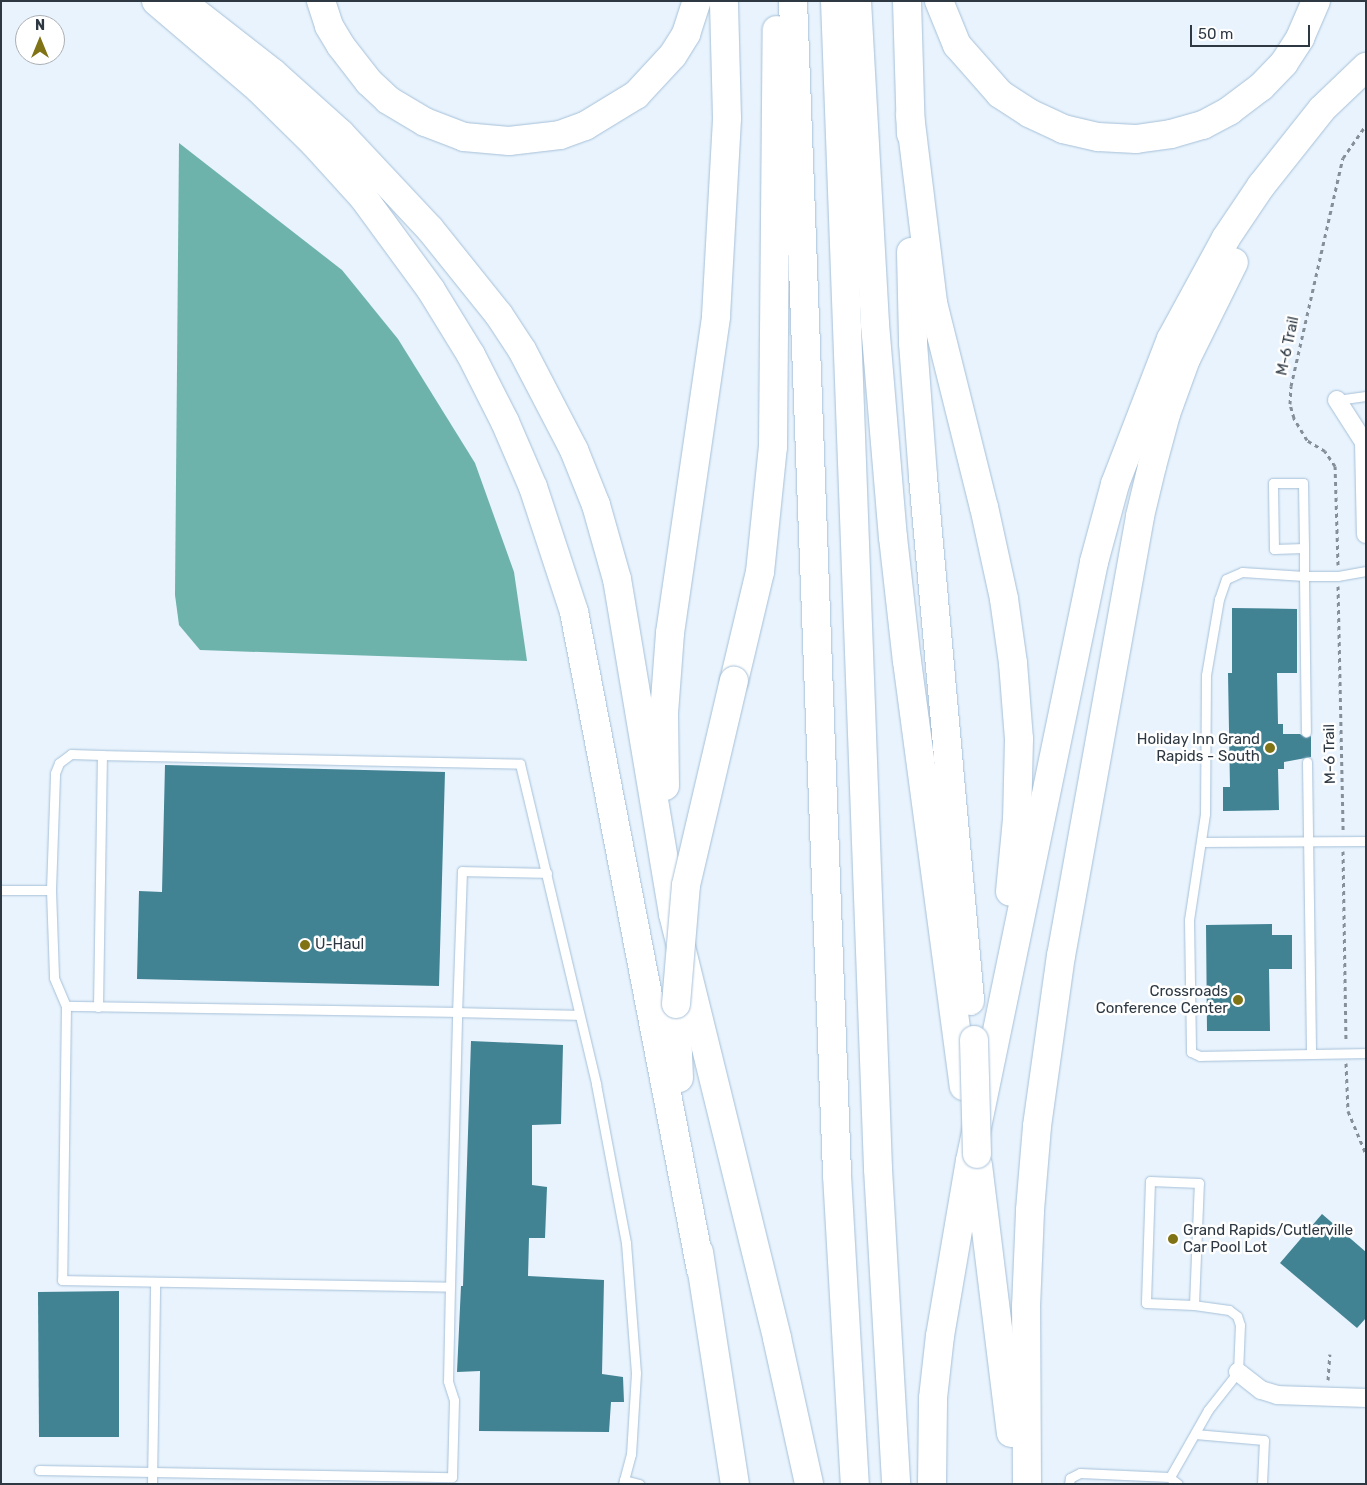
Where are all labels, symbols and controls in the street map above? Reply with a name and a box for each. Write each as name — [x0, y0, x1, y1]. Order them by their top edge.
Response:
north arrow — [15, 15, 65, 65]
scale bar — [1192, 15, 1312, 47]
text: N — [35, 17, 45, 34]
text: 50 m — [1198, 25, 1233, 43]
street label: M-6 Trail — [1273, 315, 1303, 377]
street label: M-6 Trail — [1320, 724, 1340, 784]
place label: Holiday Inn Grand Rapids - South — [1136, 730, 1260, 765]
marker: Holiday Inn Grand Rapids - South — [1264, 742, 1276, 754]
place label: U-Haul — [315, 936, 364, 954]
marker: U-Haul — [299, 939, 311, 951]
place label: Crossroads Conference Center — [1096, 982, 1228, 1017]
marker: Crossroads Conference Center — [1232, 994, 1244, 1006]
place label: Grand Rapids/Cutlerville Car Pool Lot — [1183, 1221, 1353, 1256]
marker: Grand Rapids/Cutlerville Car Pool Lot — [1167, 1233, 1179, 1245]

